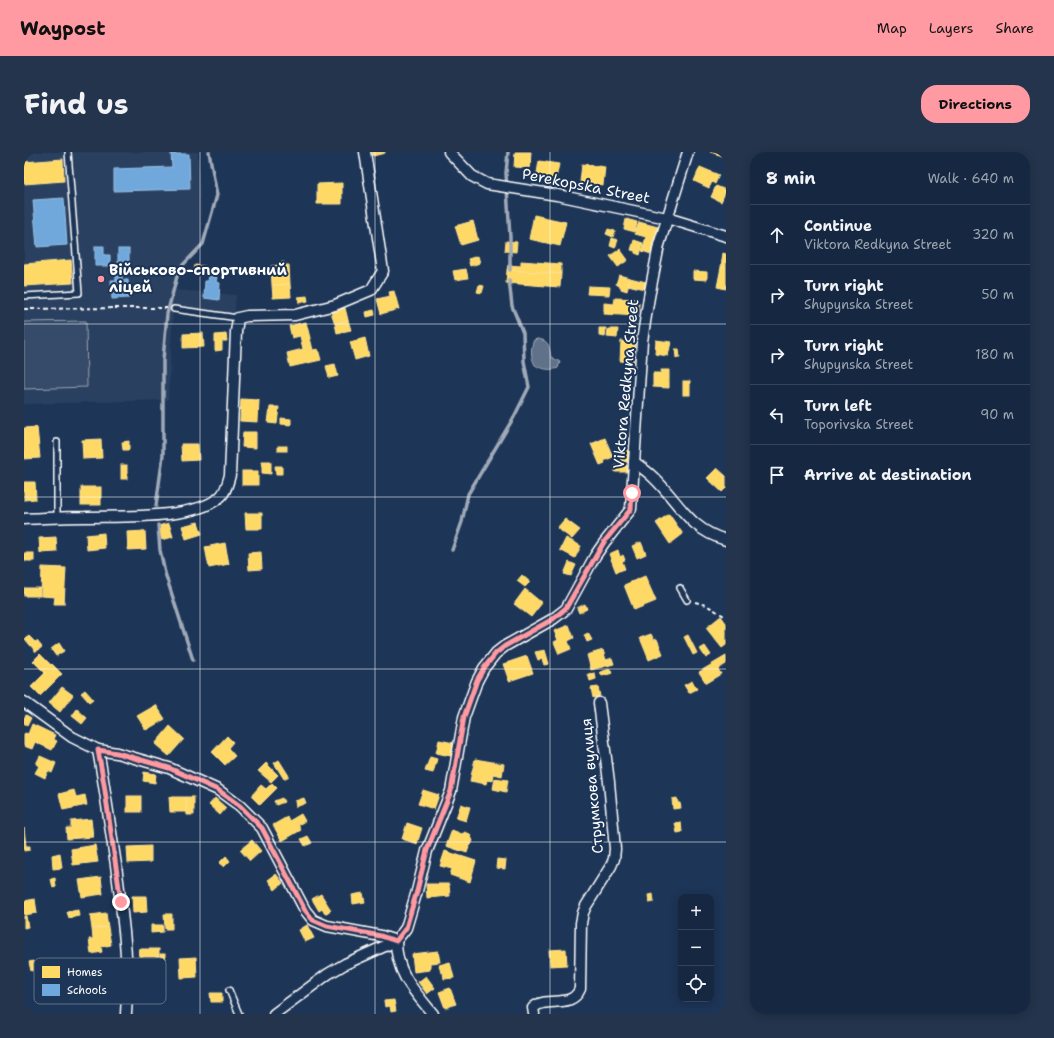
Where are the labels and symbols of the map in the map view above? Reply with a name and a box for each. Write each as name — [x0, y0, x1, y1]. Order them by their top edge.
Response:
street label: Perekopska Street — [520, 164, 652, 208]
place label: Військово-спортивний ліцей — [109, 260, 287, 297]
marker: Військово-спортивний ліцей — [96, 274, 106, 284]
street label: Viktora Redkyna Street — [609, 298, 643, 470]
route start — [623, 484, 641, 502]
street label: Струмкова вулиця — [576, 717, 608, 855]
route end — [112, 893, 130, 911]
legend — [34, 958, 166, 1004]
text: Homes — [67, 965, 103, 980]
text: Schools — [67, 983, 107, 998]

